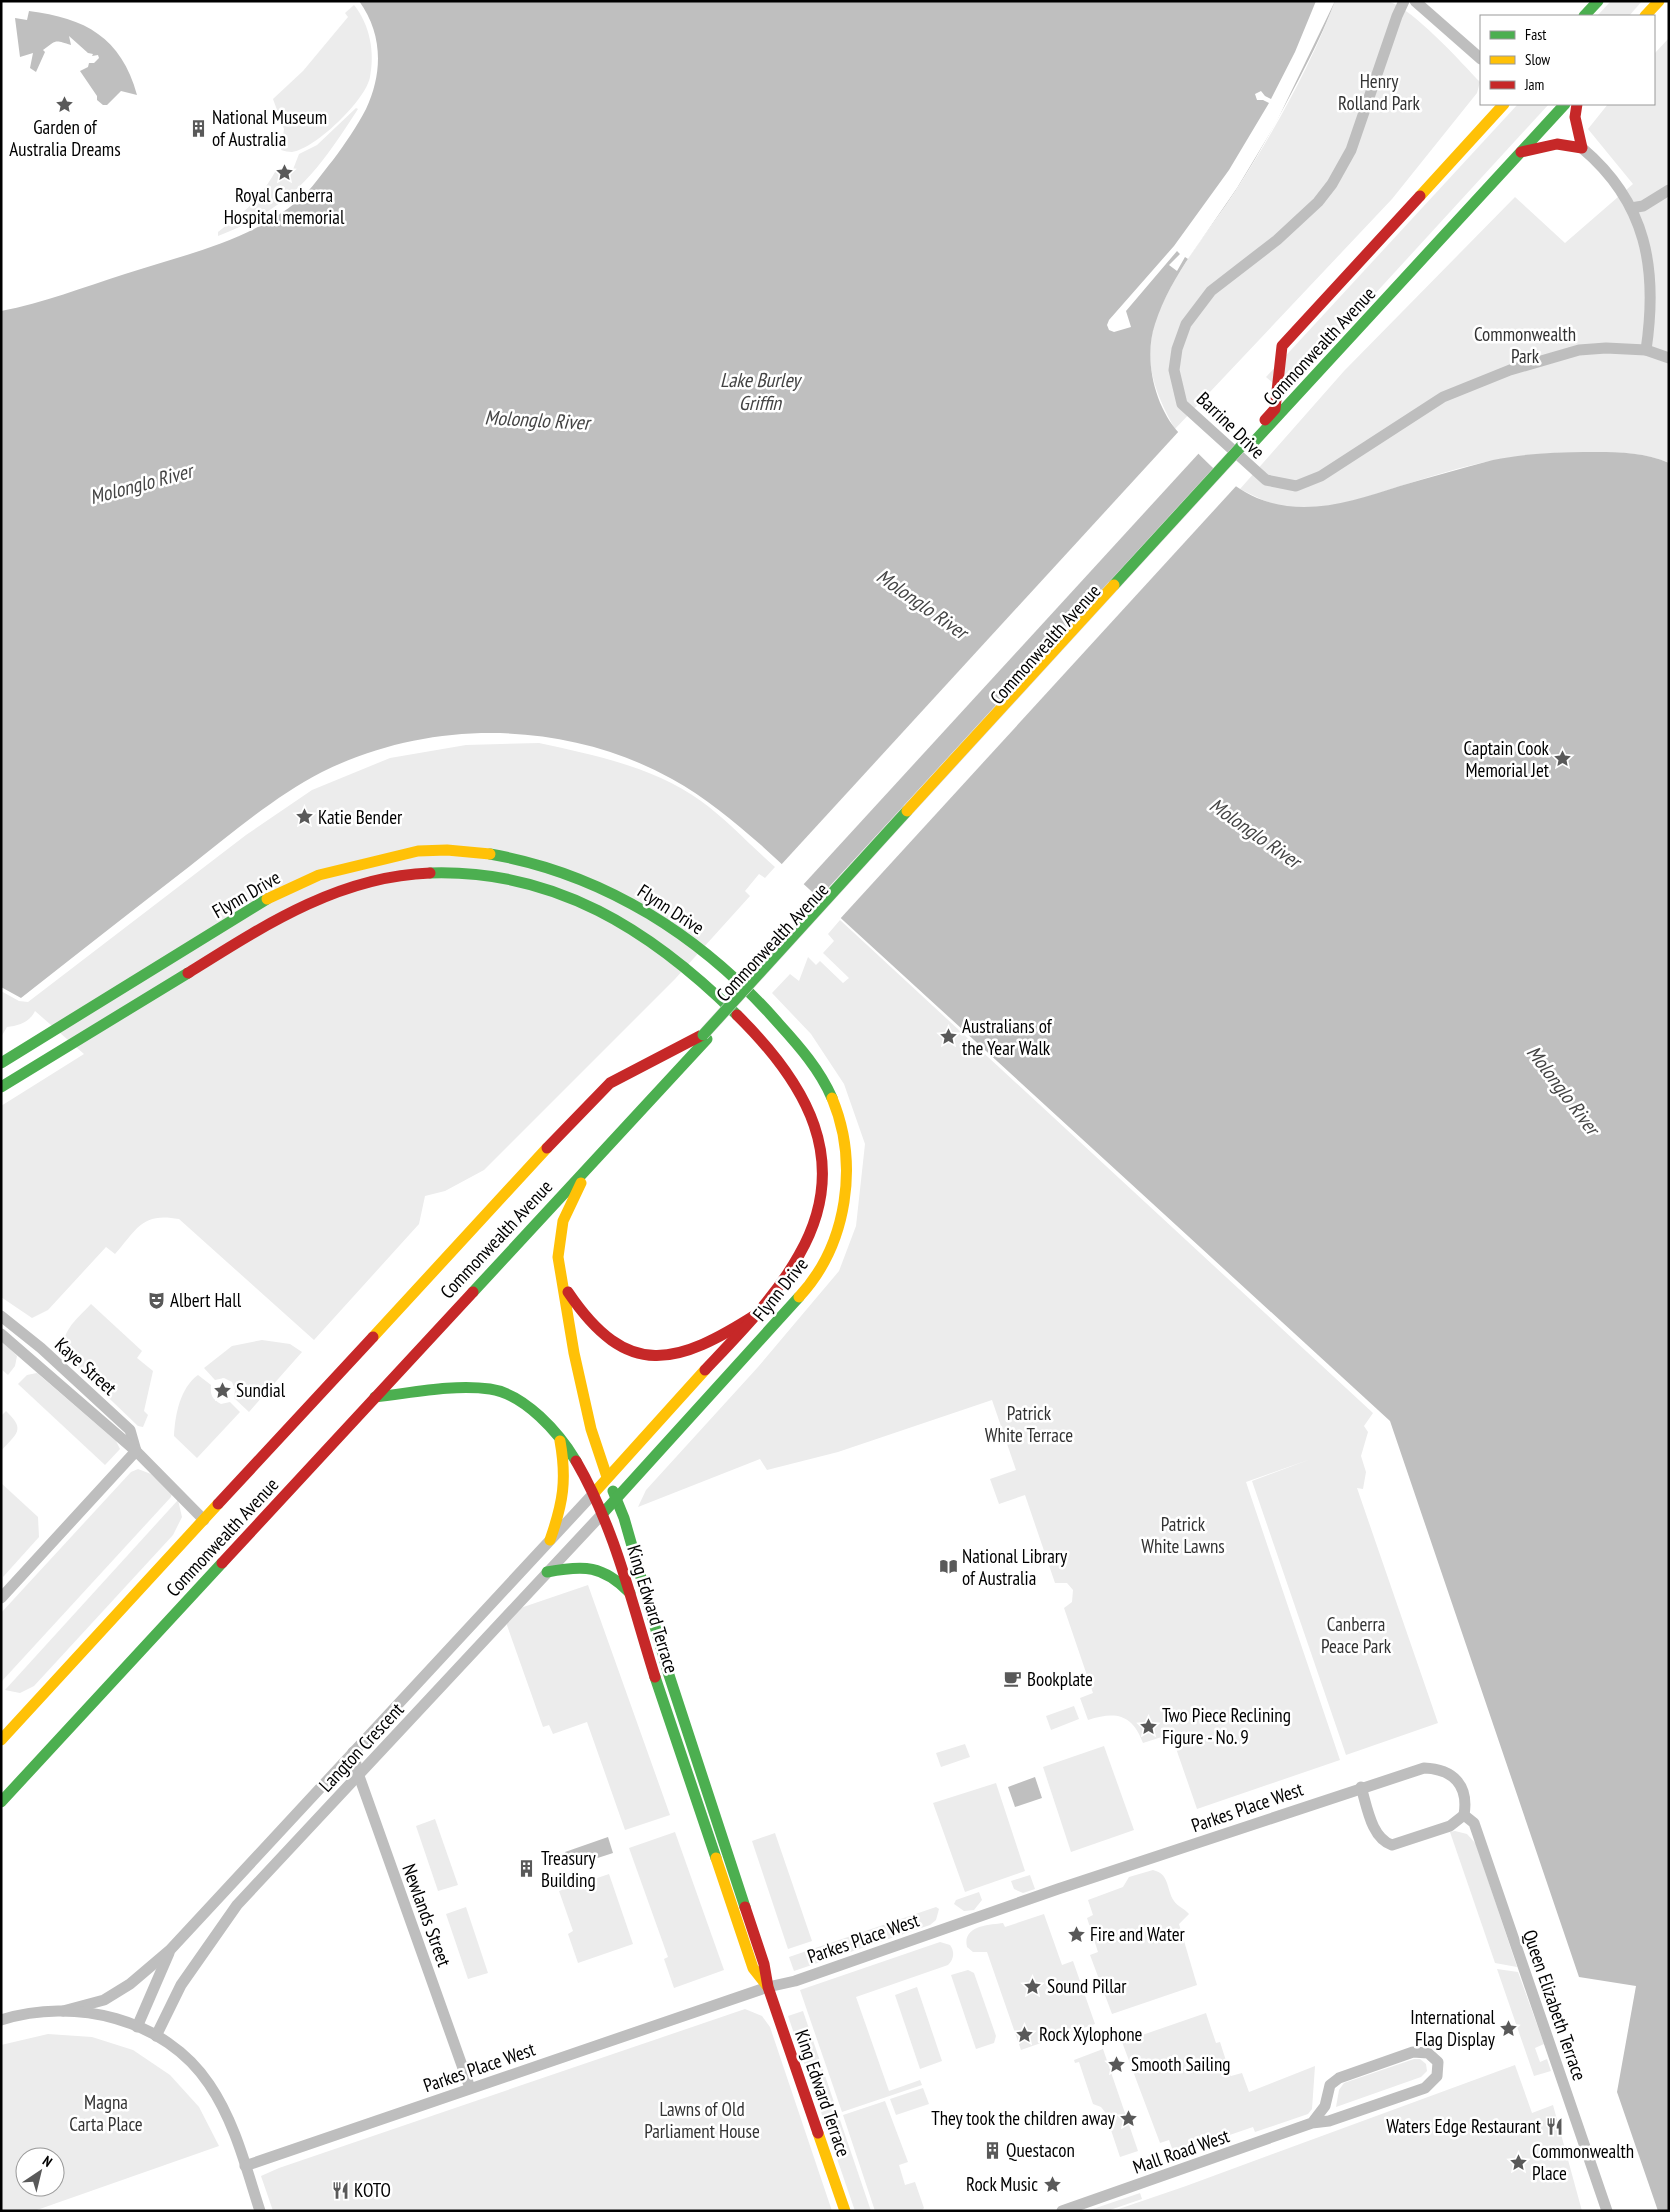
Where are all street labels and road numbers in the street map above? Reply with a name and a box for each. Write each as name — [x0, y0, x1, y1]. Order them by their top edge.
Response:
street label: Commonwealth Avenue — [1258, 281, 1380, 410]
street label: Barrine Drive — [1192, 387, 1270, 464]
street label: Commonwealth Avenue — [985, 579, 1105, 709]
street label: Flynn Drive — [208, 865, 284, 923]
street label: Commonwealth Avenue — [711, 877, 833, 1006]
street label: Flynn Drive — [633, 879, 709, 939]
street label: Commonwealth Avenue — [435, 1174, 557, 1303]
street label: Flynn Drive — [747, 1252, 813, 1326]
street label: Kaye Street — [50, 1332, 122, 1400]
street label: Commonwealth Avenue — [161, 1472, 283, 1601]
street label: King Edward Terrace — [622, 1542, 684, 1676]
street label: Langton Crescent — [314, 1697, 409, 1797]
street label: Parkes Place West — [1188, 1776, 1307, 1837]
street label: Newlands Street — [397, 1860, 457, 1970]
street label: Parkes Place West — [804, 1907, 923, 1968]
street label: Queen Elizabeth Terrace — [1518, 1927, 1592, 2084]
street label: King Edward Terrace — [790, 2026, 856, 2160]
street label: Parkes Place West — [420, 2036, 539, 2097]
street label: Mall Road West — [1130, 2123, 1233, 2179]

